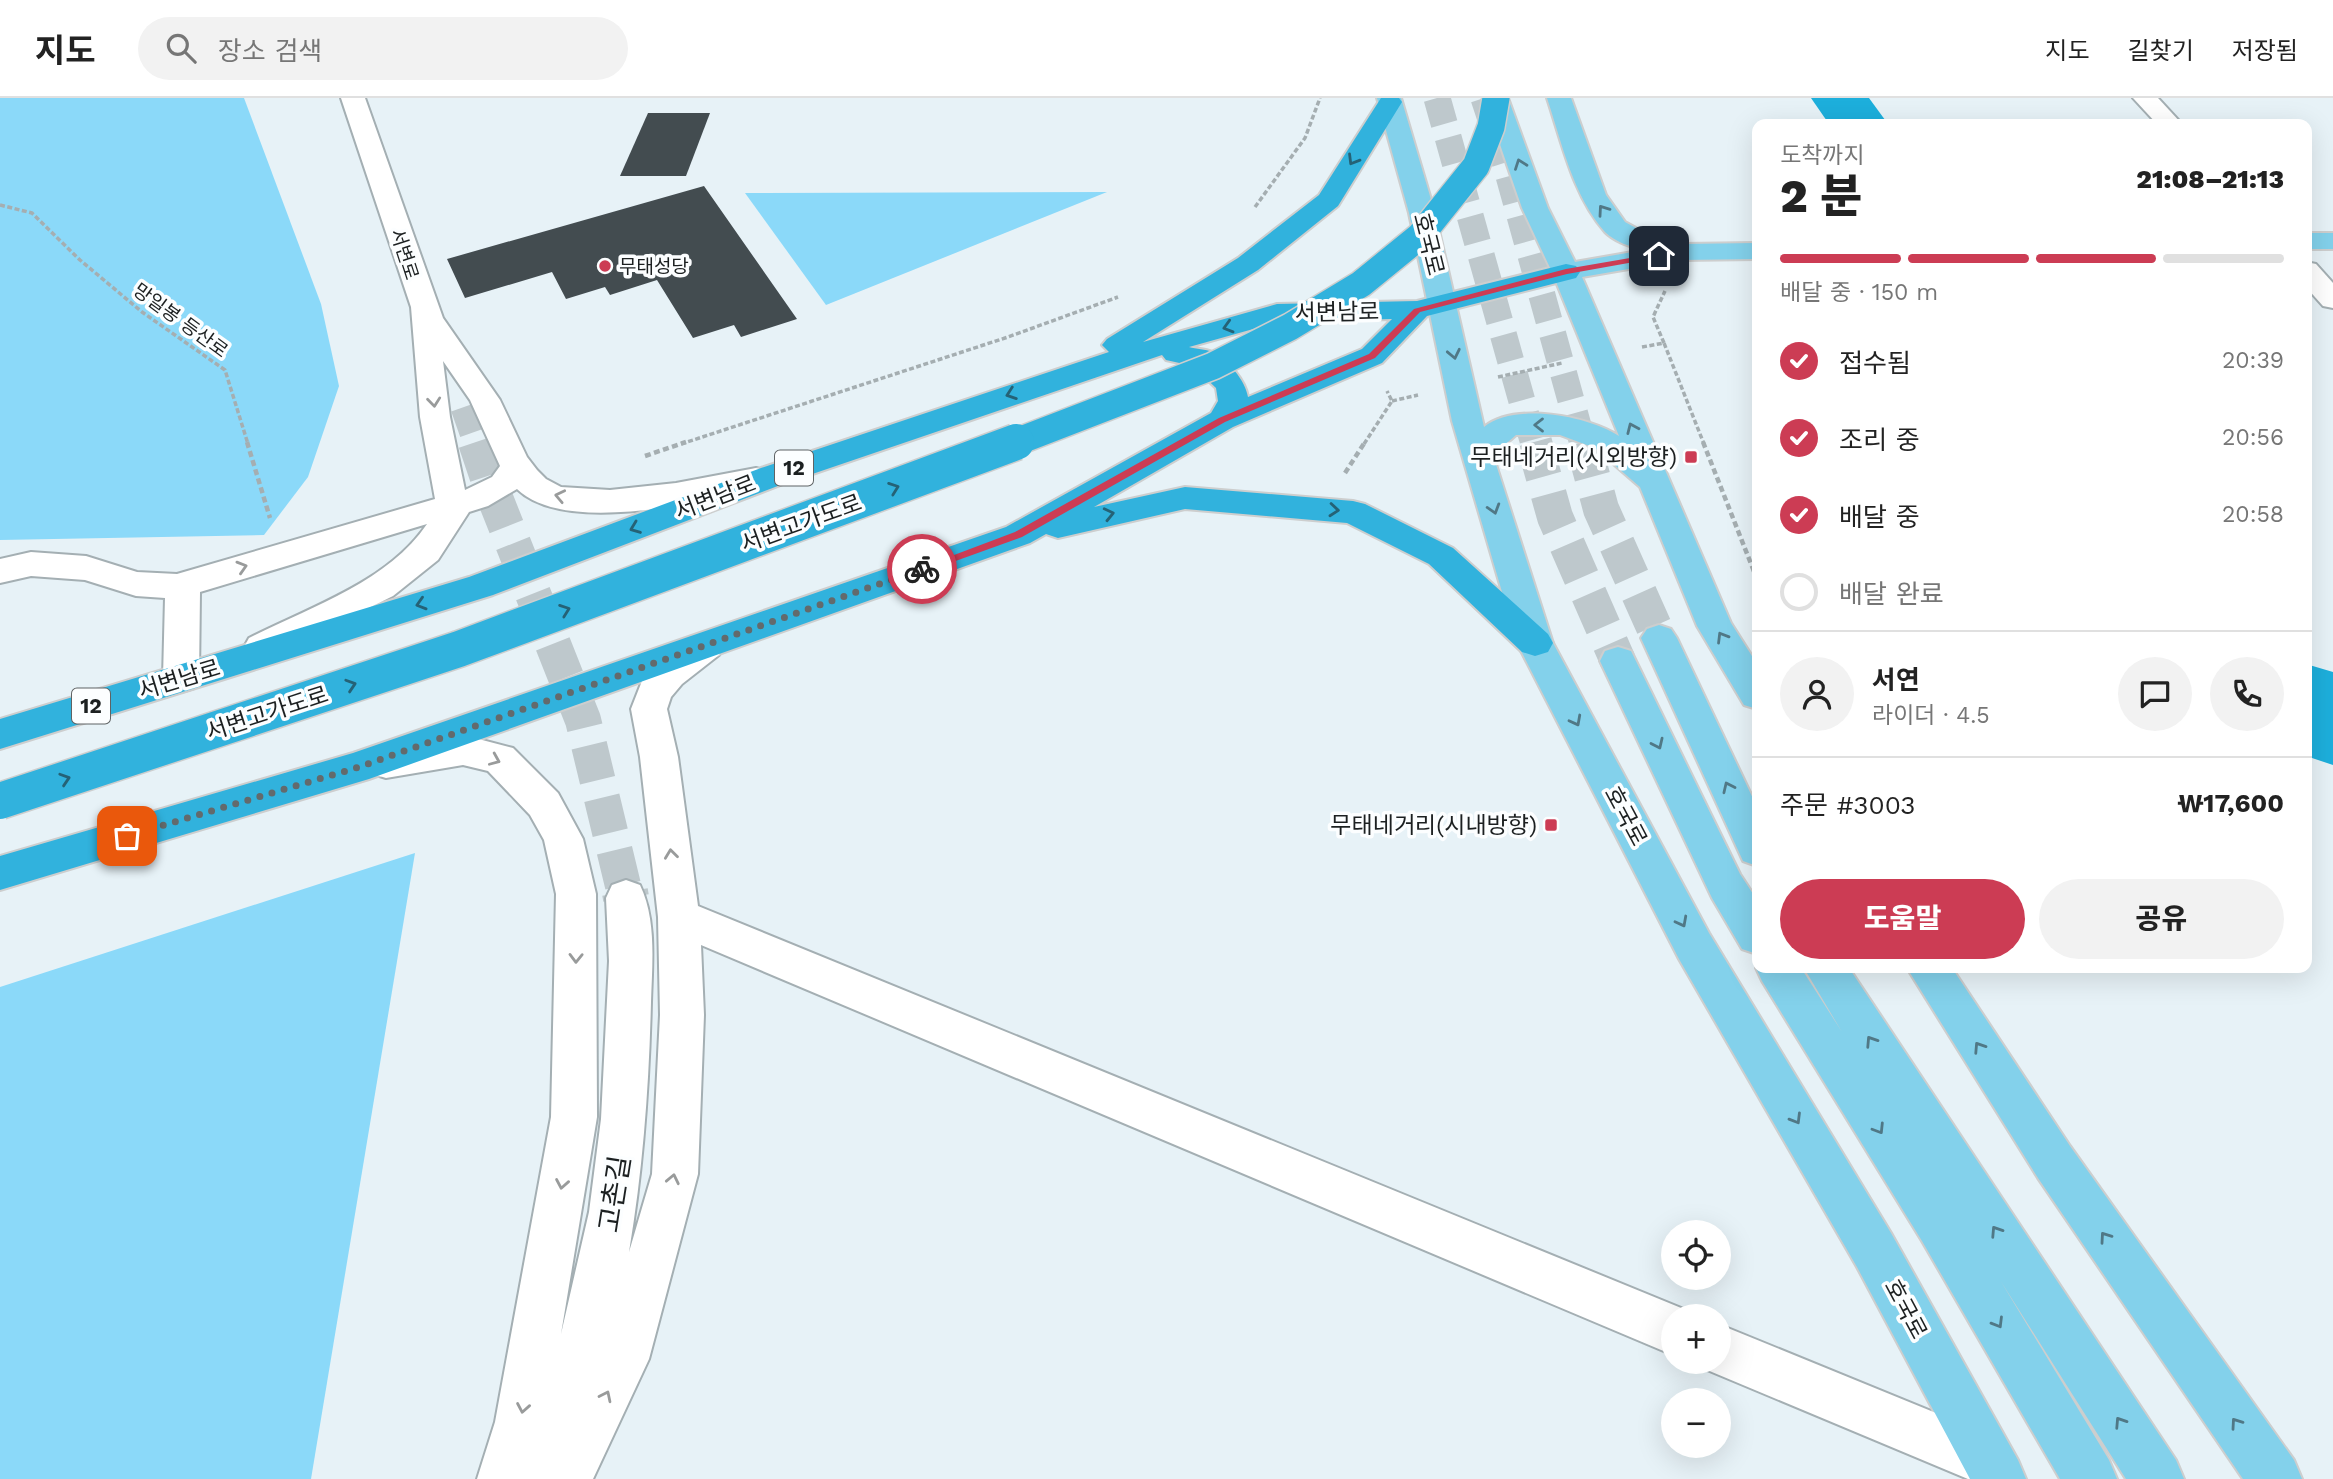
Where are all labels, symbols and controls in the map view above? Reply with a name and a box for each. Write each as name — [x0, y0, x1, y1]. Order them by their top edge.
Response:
search box — [138, 17, 628, 80]
icon: search — [162, 29, 200, 67]
text: 지도 — [35, 31, 96, 70]
text: 장소 검색 — [218, 36, 322, 66]
text: 지도 — [2045, 37, 2090, 65]
text: 길찾기 — [2128, 37, 2194, 65]
text: 저장됨 — [2232, 37, 2298, 65]
text: 도착까지 — [1780, 142, 1865, 169]
one-way arrow — [1349, 153, 1362, 166]
one-way arrow — [1514, 159, 1528, 171]
text: 21:08–21:13 — [2136, 164, 2284, 194]
text: 2 분 — [1780, 169, 1862, 223]
one-way arrow — [1599, 205, 1611, 218]
street label: 호국로 — [1408, 210, 1449, 278]
street label: 서변로 — [385, 226, 424, 283]
pin — [1629, 226, 1689, 286]
icon: home — [1640, 237, 1678, 275]
place label: 무태성당 — [619, 255, 689, 278]
marker: 무태성당 — [597, 258, 613, 274]
street label: 망일봉 등산로 — [129, 278, 233, 362]
text: 배달 중 · 150 m — [1780, 279, 1938, 306]
street label: 서변남로 — [1294, 298, 1380, 327]
one-way arrow — [1223, 318, 1235, 333]
icon: check — [1780, 342, 1818, 380]
text: 20:39 — [2222, 347, 2284, 374]
one-way arrow — [1445, 348, 1460, 360]
text: 접수됨 — [1839, 348, 1911, 378]
one-way arrow — [1006, 386, 1018, 400]
one-way arrow — [426, 396, 441, 408]
one-way arrow — [1533, 417, 1544, 433]
icon: check — [1780, 419, 1818, 457]
one-way arrow — [1626, 423, 1640, 435]
text: 20:56 — [2222, 424, 2284, 451]
text: 조리 중 — [1839, 425, 1920, 455]
place label: 무태네거리(시외방향) — [1470, 444, 1677, 471]
marker: 무태네거리(시외방향) — [1683, 449, 1699, 465]
road number: 12 — [775, 450, 813, 486]
street label: 서변남로 — [671, 470, 760, 525]
one-way arrow — [887, 483, 899, 497]
street label: 서변고가도로 — [737, 489, 865, 558]
one-way arrow — [554, 490, 566, 505]
icon: check — [1780, 496, 1818, 534]
text: 20:58 — [2222, 501, 2284, 528]
one-way arrow — [1328, 502, 1339, 517]
text: 배달 중 — [1839, 502, 1920, 532]
one-way arrow — [1486, 503, 1501, 515]
one-way arrow — [1103, 508, 1115, 523]
one-way arrow — [630, 519, 642, 533]
courier — [887, 534, 957, 604]
icon: bike — [903, 550, 941, 588]
one-way arrow — [236, 561, 248, 576]
text: 배달 완료 — [1839, 579, 1944, 609]
one-way arrow — [416, 596, 428, 611]
one-way arrow — [559, 604, 571, 618]
one-way arrow — [1717, 631, 1730, 644]
street label: 서변남로 — [135, 654, 224, 705]
button: person — [1780, 657, 1854, 731]
button: chat — [2118, 657, 2192, 731]
button: phone — [2210, 657, 2284, 731]
text: 서연 — [1872, 665, 1920, 695]
one-way arrow — [344, 679, 356, 693]
street label: 서변고가도로 — [203, 681, 332, 746]
road number: 12 — [72, 688, 110, 724]
text: 라이더 · 4.5 — [1872, 702, 1990, 729]
one-way arrow — [1567, 714, 1581, 726]
one-way arrow — [1650, 737, 1664, 749]
one-way arrow — [488, 751, 500, 765]
one-way arrow — [58, 773, 70, 788]
street label: 호국로 — [1599, 782, 1652, 851]
one-way arrow — [1722, 782, 1736, 794]
text: ₩17,600 — [2177, 788, 2284, 818]
text: 주문 #3003 — [1780, 790, 1915, 820]
pin — [97, 806, 157, 866]
place label: 무태네거리(시내방향) — [1330, 812, 1537, 839]
icon: bag — [108, 817, 146, 855]
marker: 무태네거리(시내방향) — [1543, 817, 1559, 833]
one-way arrow — [664, 849, 679, 860]
button: 도움말 — [1780, 879, 2025, 959]
button: 공유 — [2039, 879, 2284, 959]
one-way arrow — [1673, 915, 1687, 927]
one-way arrow — [568, 953, 584, 963]
one-way arrow — [1867, 1036, 1879, 1049]
one-way arrow — [1975, 1042, 1988, 1055]
one-way arrow — [1788, 1111, 1801, 1124]
one-way arrow — [1870, 1122, 1883, 1135]
street label: 고촌길 — [592, 1153, 637, 1235]
one-way arrow — [665, 1173, 680, 1185]
one-way arrow — [555, 1178, 570, 1190]
map controls — [1661, 1220, 1731, 1458]
button: locate — [1661, 1220, 1731, 1290]
one-way arrow — [1991, 1226, 2004, 1239]
one-way arrow — [2101, 1232, 2114, 1244]
street label: 호국로 — [1879, 1275, 1932, 1344]
button: + — [1661, 1304, 1731, 1374]
one-way arrow — [1989, 1316, 2002, 1329]
button: − — [1661, 1388, 1731, 1458]
one-way arrow — [598, 1391, 612, 1403]
one-way arrow — [516, 1402, 531, 1414]
one-way arrow — [2115, 1417, 2128, 1430]
one-way arrow — [2232, 1418, 2244, 1431]

